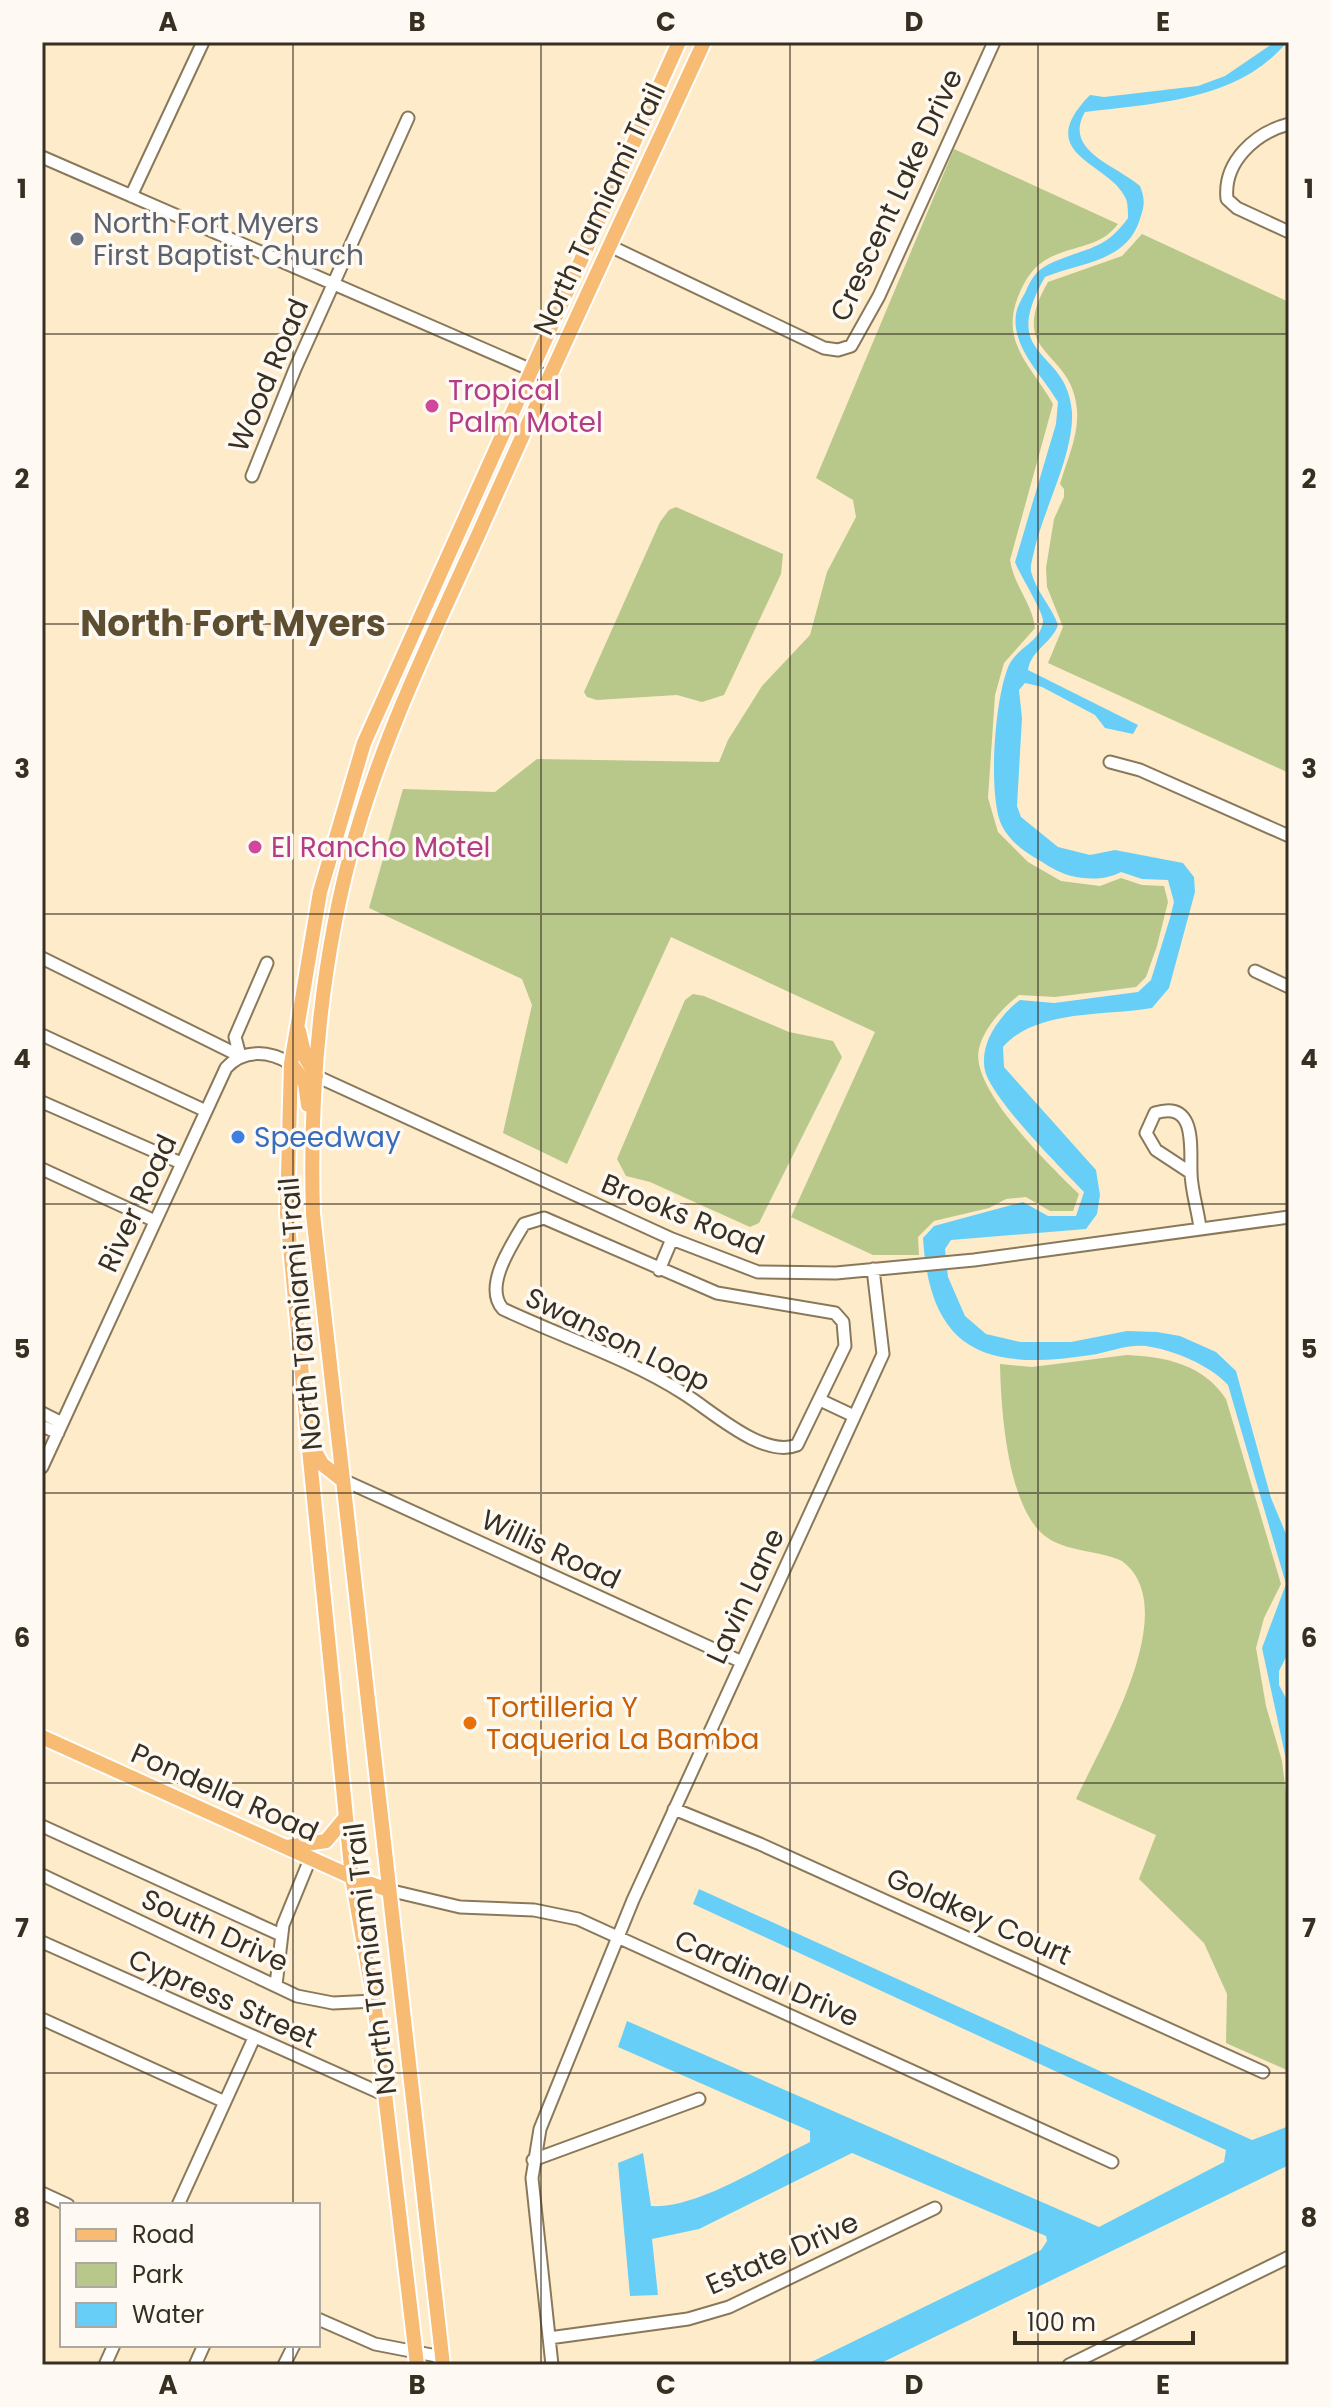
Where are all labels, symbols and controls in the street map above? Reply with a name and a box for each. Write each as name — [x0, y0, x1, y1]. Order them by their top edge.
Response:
text: A — [158, 4, 178, 40]
text: B — [408, 4, 426, 40]
text: C — [656, 4, 676, 40]
text: D — [905, 4, 924, 40]
text: E — [1156, 4, 1170, 40]
street label: Crescent Lake Drive — [821, 63, 972, 328]
street label: North Tamiami Trail — [524, 77, 675, 342]
text: 1 — [17, 171, 27, 207]
text: 1 — [1304, 171, 1314, 207]
place label: North Fort Myers First Baptist Church — [93, 204, 364, 275]
marker: North Fort Myers First Baptist Church — [68, 230, 86, 248]
street label: Wood Road — [219, 293, 318, 458]
place label: Tropical Palm Motel — [448, 371, 603, 442]
marker: Tropical Palm Motel — [423, 397, 441, 415]
text: 2 — [15, 461, 30, 497]
text: 2 — [1302, 461, 1317, 497]
district label: North Fort Myers — [80, 598, 386, 649]
text: 3 — [14, 751, 30, 787]
text: 3 — [1301, 751, 1317, 787]
place label: El Rancho Motel — [271, 828, 490, 867]
marker: El Rancho Motel — [246, 838, 264, 856]
text: 4 — [13, 1041, 31, 1077]
text: 4 — [1300, 1041, 1318, 1077]
place label: Speedway — [254, 1118, 401, 1157]
street label: River Road — [89, 1128, 186, 1278]
marker: Speedway — [229, 1128, 247, 1146]
street label: Brooks Road — [595, 1164, 770, 1265]
street label: North Tamiami Trail — [269, 1176, 332, 1452]
street label: Swanson Loop — [519, 1278, 717, 1401]
text: 5 — [14, 1331, 30, 1367]
text: 5 — [1301, 1331, 1317, 1367]
street label: Willis Road — [475, 1500, 627, 1599]
street label: Lavin Lane — [697, 1522, 794, 1670]
text: 6 — [14, 1620, 30, 1656]
text: 6 — [1301, 1620, 1317, 1656]
place label: Tortilleria Y Taqueria La Bamba — [486, 1688, 759, 1759]
marker: Tortilleria Y Taqueria La Bamba — [461, 1714, 479, 1732]
street label: Pondella Road — [125, 1734, 325, 1851]
street label: North Tamiami Trail — [334, 1821, 407, 2097]
street label: Goldkey Court — [880, 1858, 1077, 1975]
street label: South Drive — [135, 1879, 295, 1982]
text: 7 — [15, 1910, 29, 1946]
text: 7 — [1302, 1910, 1316, 1946]
street label: Cardinal Drive — [668, 1920, 865, 2037]
street label: Cypress Street — [122, 1939, 323, 2058]
text: 8 — [14, 2200, 30, 2236]
text: 8 — [1301, 2200, 1317, 2236]
street label: Estate Drive — [700, 2202, 865, 2304]
legend — [60, 2203, 320, 2347]
text: Road — [132, 2218, 194, 2251]
text: Park — [132, 2258, 184, 2291]
scale bar — [1015, 2295, 1193, 2345]
text: Water — [132, 2298, 204, 2331]
text: 100 m — [1027, 2306, 1096, 2339]
text: A — [158, 2367, 178, 2403]
text: B — [408, 2367, 426, 2403]
text: C — [656, 2367, 676, 2403]
text: D — [905, 2367, 924, 2403]
text: E — [1156, 2367, 1170, 2403]

